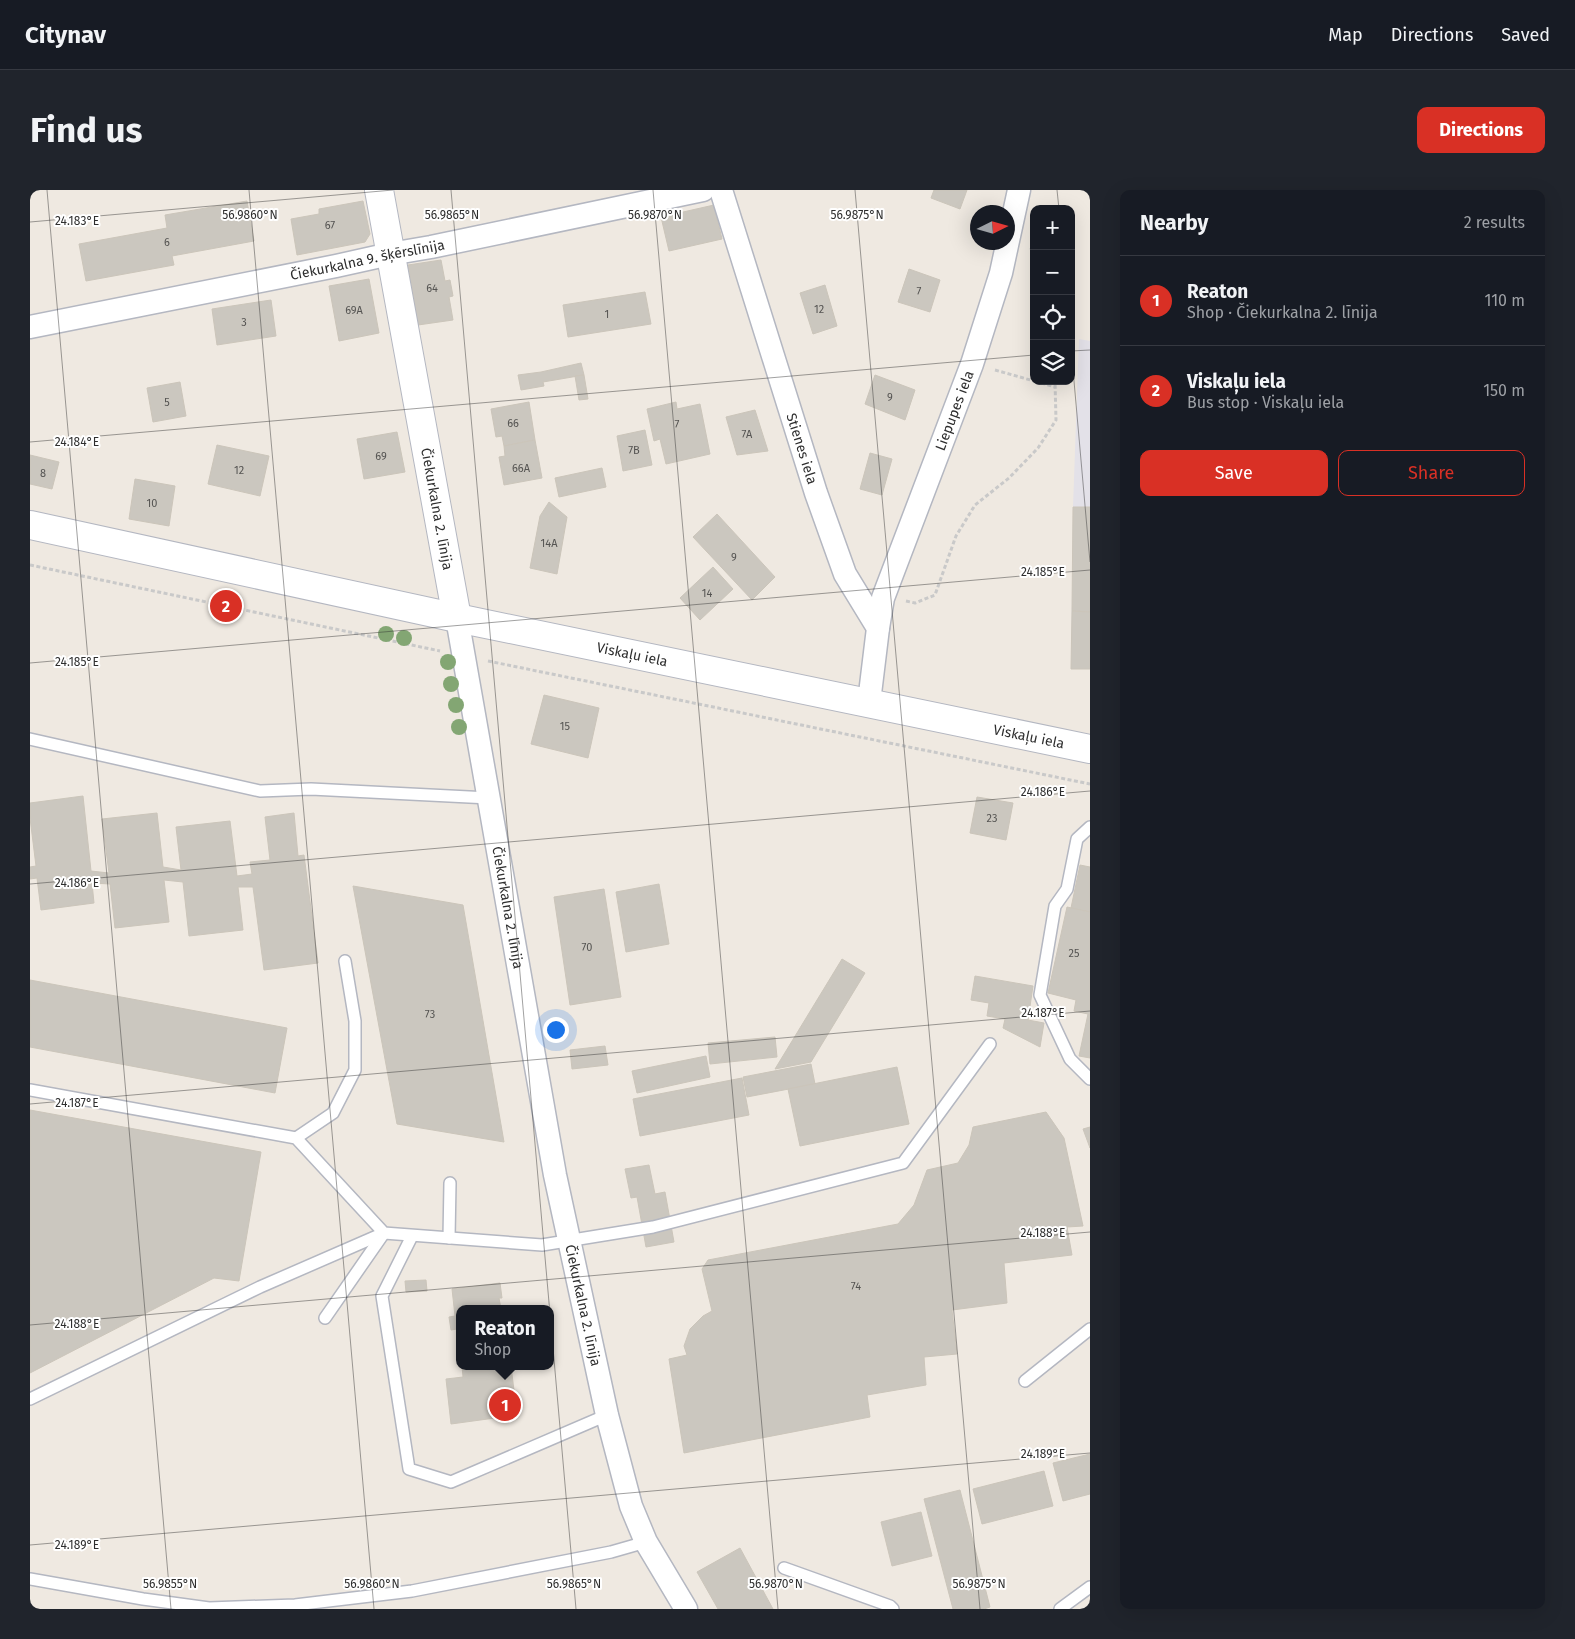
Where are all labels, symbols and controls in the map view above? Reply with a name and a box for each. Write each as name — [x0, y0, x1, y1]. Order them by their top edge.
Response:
text: Citynav — [25, 21, 106, 49]
text: Map — [1328, 24, 1363, 46]
text: Directions — [1391, 24, 1473, 46]
text: Saved — [1501, 24, 1550, 46]
button: Directions — [1417, 107, 1545, 153]
text: Find us — [30, 109, 142, 151]
north arrow — [970, 205, 1015, 250]
map controls — [1030, 205, 1075, 385]
button: + — [1030, 205, 1075, 250]
text: 56.9860°N — [222, 208, 278, 222]
text: 56.9865°N — [425, 208, 479, 222]
text: 56.9870°N — [628, 208, 682, 222]
text: 56.9875°N — [830, 208, 884, 222]
text: Nearby — [1140, 210, 1208, 236]
text: 2 results — [1464, 213, 1525, 232]
text: 24.183°E — [55, 214, 99, 228]
house number: 67 — [325, 219, 335, 232]
house number: 6 — [164, 236, 170, 249]
street label: Čiekurkalna 9. šķērslīnija — [288, 236, 446, 283]
button: − — [1030, 250, 1075, 295]
text: Reaton — [1187, 280, 1248, 303]
house number: 64 — [426, 282, 438, 295]
house number: 7 — [917, 285, 922, 298]
text: 1 — [1152, 291, 1160, 310]
text: 110 m — [1484, 291, 1525, 310]
button: locate — [1030, 295, 1075, 340]
house number: 12 — [814, 303, 824, 316]
text: Shop · Čiekurkalna 2. līnija — [1187, 303, 1378, 322]
house number: 69A — [345, 304, 364, 317]
house number: 1 — [605, 308, 609, 321]
house number: 3 — [241, 316, 247, 329]
button: layers — [1030, 340, 1075, 385]
street label: Liepupes iela — [931, 368, 977, 453]
text: Viskaļu iela — [1187, 370, 1286, 393]
text: 2 — [1152, 381, 1160, 400]
text: 150 m — [1483, 381, 1525, 400]
house number: 9 — [887, 391, 893, 404]
text: Bus stop · Viskaļu iela — [1187, 393, 1344, 412]
house number: 5 — [164, 396, 170, 409]
street label: Stienes iela — [783, 411, 821, 486]
house number: 66 — [507, 417, 519, 430]
house number: 7 — [675, 418, 680, 431]
house number: 7A — [742, 428, 753, 441]
text: 24.184°E — [55, 435, 99, 449]
house number: 7B — [628, 444, 640, 457]
street label: Čiekurkalna 2. līnija — [418, 446, 457, 571]
house number: 69 — [375, 450, 387, 463]
button: Save — [1140, 450, 1328, 496]
button: Share — [1338, 450, 1525, 496]
house number: 66A — [512, 462, 531, 475]
house number: 12 — [234, 464, 244, 477]
house number: 8 — [40, 467, 46, 480]
house number: 10 — [147, 497, 157, 510]
house number: 14A — [541, 537, 558, 550]
house number: 9 — [731, 551, 737, 564]
text: 24.185°E — [1021, 565, 1065, 579]
pin: 2 — [210, 587, 242, 625]
house number: 14 — [702, 587, 712, 600]
street label: Viskaļu iela — [595, 639, 669, 670]
text: 24.185°E — [55, 655, 99, 669]
house number: 15 — [560, 720, 571, 733]
street label: Viskaļu iela — [992, 721, 1066, 752]
text: 24.186°E — [1021, 785, 1065, 799]
house number: 23 — [987, 812, 997, 825]
street label: Čiekurkalna 2. līnija — [489, 845, 527, 970]
text: 24.186°E — [55, 876, 99, 890]
house number: 70 — [582, 941, 592, 954]
house number: 25 — [1069, 947, 1080, 960]
text: 24.187°E — [1021, 1006, 1065, 1020]
house number: 73 — [425, 1008, 435, 1021]
your location — [543, 1017, 569, 1043]
text: 24.187°E — [55, 1096, 99, 1110]
text: 24.188°E — [1021, 1226, 1065, 1240]
street label: Čiekurkalna 2. līnija — [562, 1243, 605, 1368]
house number: 74 — [851, 1280, 861, 1293]
popup — [456, 1305, 554, 1370]
text: 24.188°E — [55, 1317, 99, 1331]
text: Reaton — [474, 1317, 536, 1340]
text: Shop — [474, 1340, 511, 1359]
pin: 1 — [489, 1386, 521, 1424]
text: 24.189°E — [1021, 1447, 1065, 1461]
text: 24.189°E — [55, 1538, 99, 1552]
text: 56.9855°N — [143, 1577, 197, 1591]
text: 56.9860°N — [344, 1577, 400, 1591]
text: 56.9865°N — [547, 1577, 601, 1591]
text: 56.9870°N — [749, 1577, 803, 1591]
text: 56.9875°N — [952, 1577, 1006, 1591]

